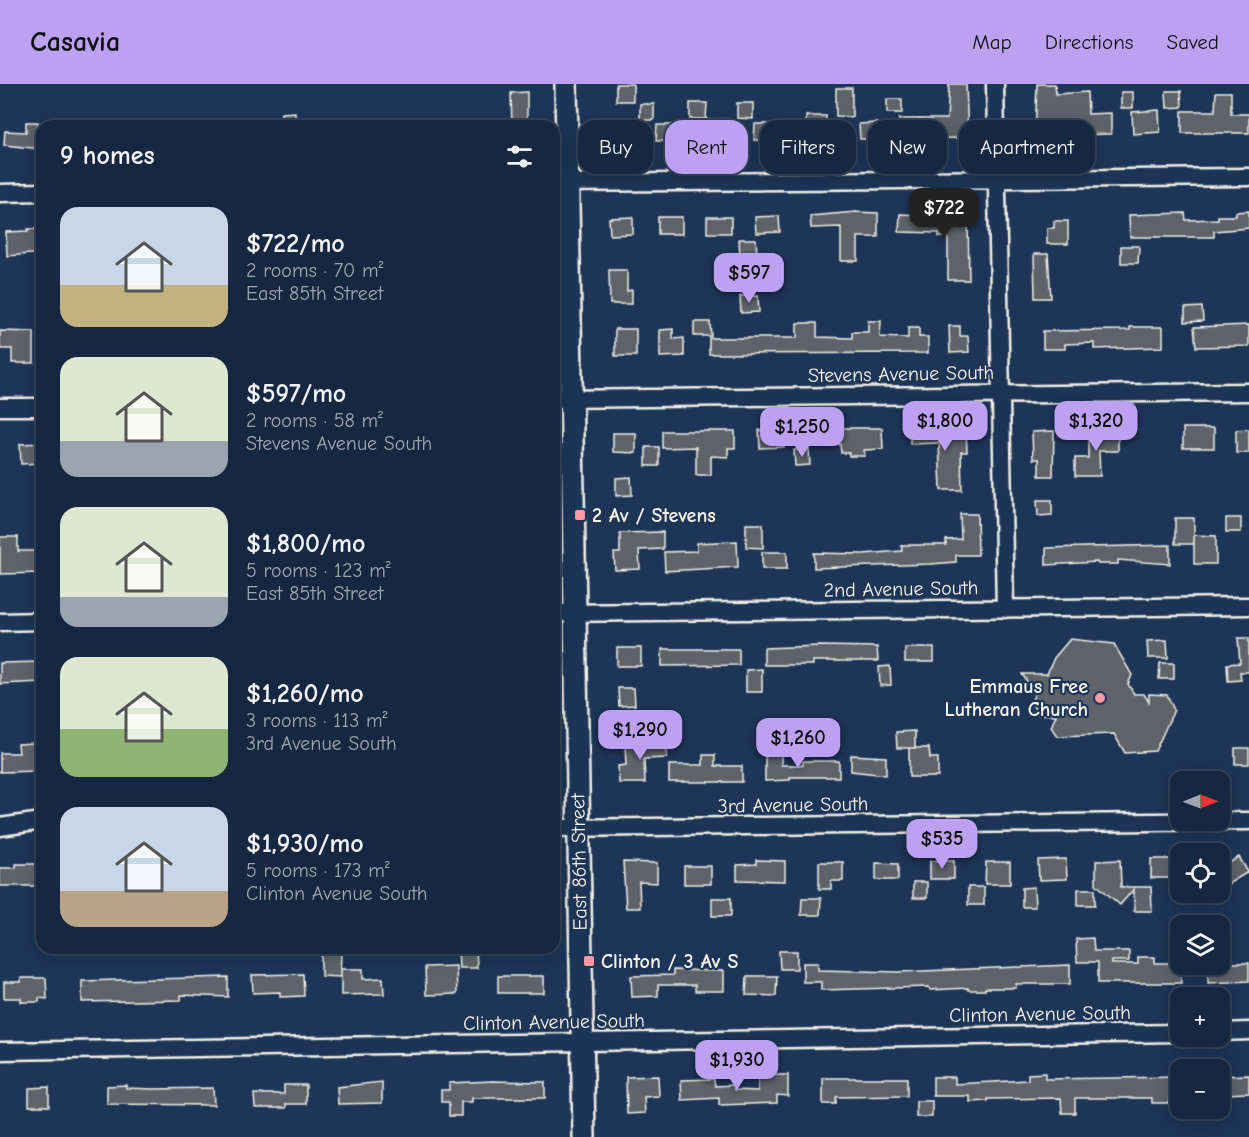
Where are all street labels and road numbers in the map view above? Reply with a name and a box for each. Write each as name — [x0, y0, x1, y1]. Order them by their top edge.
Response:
street label: Stevens Avenue South — [808, 361, 994, 387]
street label: 2nd Avenue South — [823, 576, 979, 602]
street label: East 86th Street — [566, 792, 592, 931]
street label: 3rd Avenue South — [718, 792, 868, 818]
street label: Clinton Avenue South — [949, 1001, 1131, 1027]
street label: Clinton Avenue South — [463, 1009, 645, 1035]

